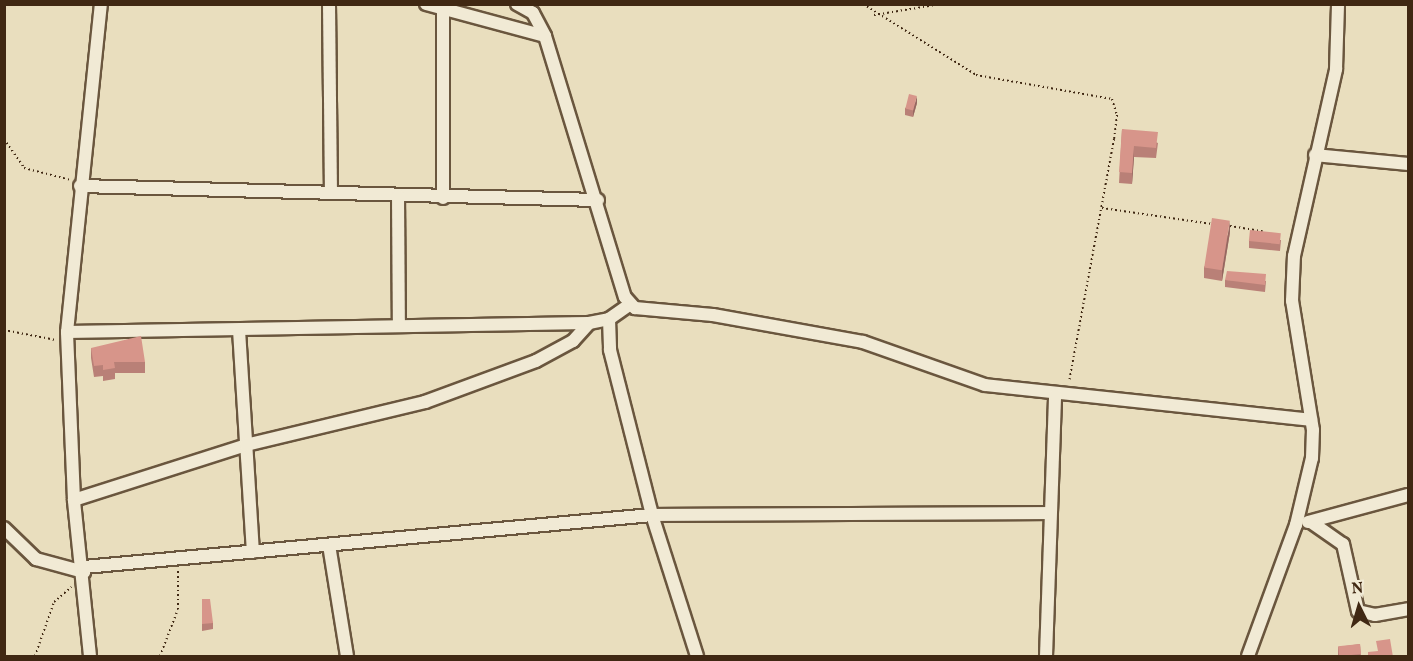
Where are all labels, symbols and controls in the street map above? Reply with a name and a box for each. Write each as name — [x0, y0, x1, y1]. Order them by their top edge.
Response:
north arrow — [1329, 577, 1389, 637]
text: N — [1351, 578, 1364, 601]

